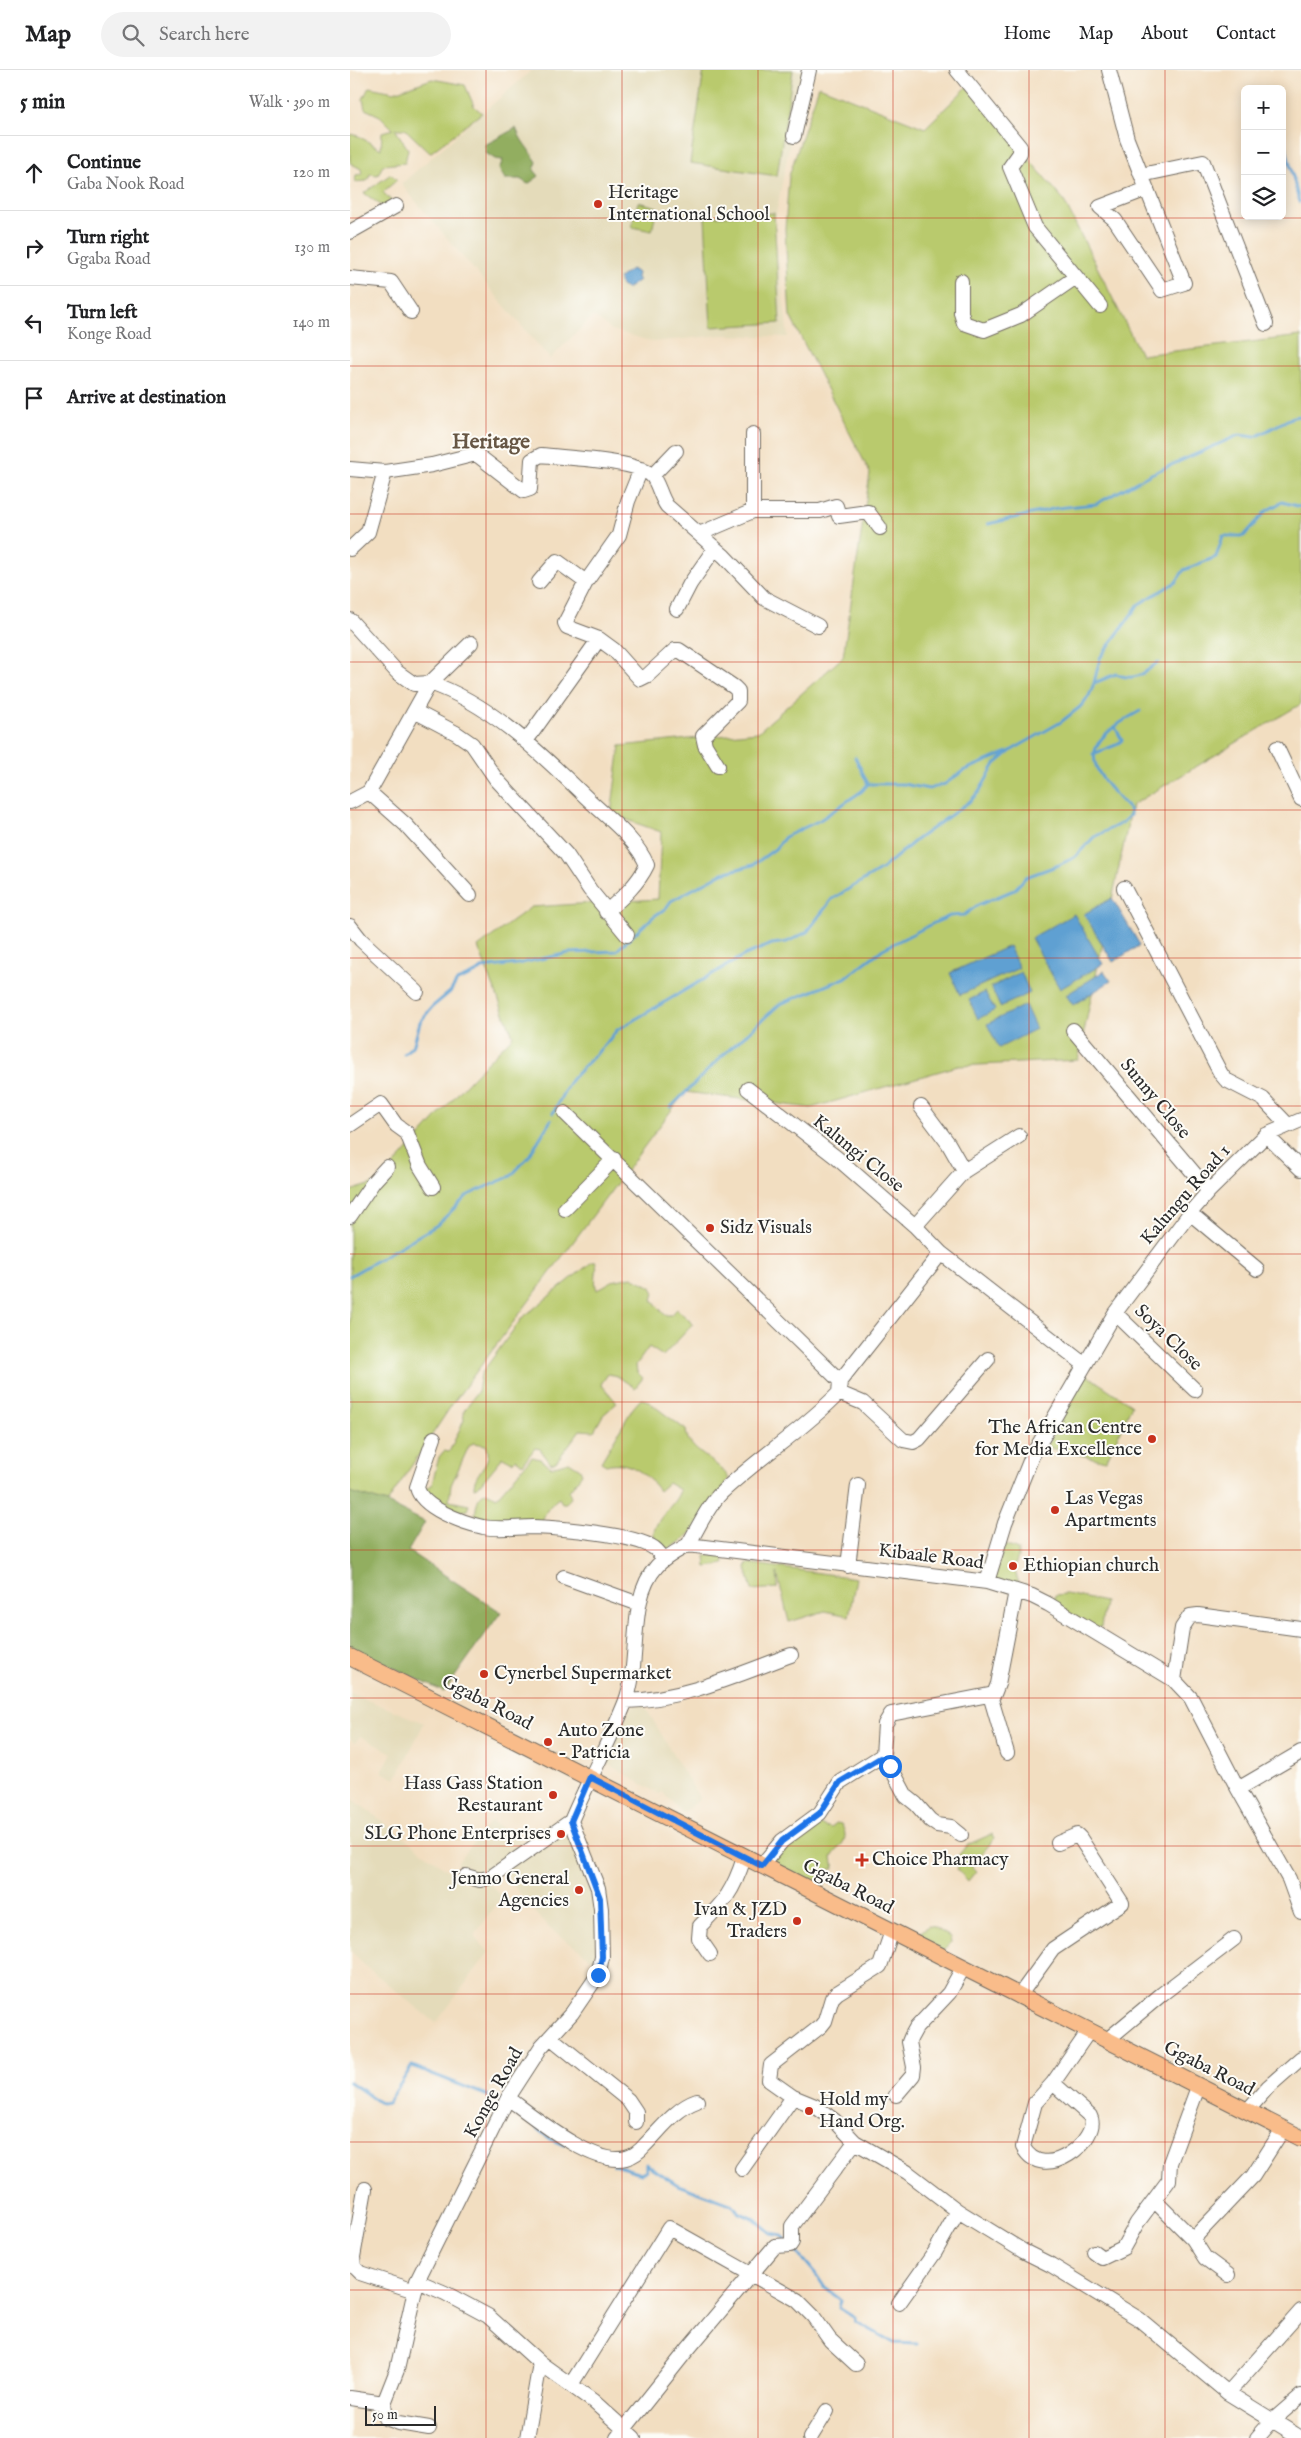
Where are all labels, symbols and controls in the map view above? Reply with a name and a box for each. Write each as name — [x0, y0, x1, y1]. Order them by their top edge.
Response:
search box — [101, 12, 451, 57]
text: Map — [25, 19, 71, 50]
icon: search — [119, 21, 147, 49]
text: Search here — [159, 23, 250, 47]
text: Home — [1004, 23, 1051, 46]
text: Map — [1079, 23, 1113, 46]
text: About — [1141, 23, 1188, 46]
text: Contact — [1216, 23, 1276, 46]
map controls — [1241, 85, 1286, 220]
button: + — [1241, 85, 1286, 130]
text: 5 min — [20, 89, 65, 116]
text: Walk · 390 m — [249, 93, 330, 113]
button: − — [1241, 130, 1286, 175]
text: Continue — [67, 151, 141, 175]
icon: ahead — [20, 159, 48, 187]
text: 120 m — [293, 163, 330, 183]
text: Gaba Nook Road — [67, 175, 184, 195]
button: layers — [1241, 175, 1286, 220]
place label: Heritage International School — [608, 181, 770, 227]
marker: Heritage International School — [592, 198, 604, 210]
text: Turn right — [67, 226, 149, 250]
icon: right — [20, 234, 48, 262]
text: 130 m — [294, 238, 330, 258]
text: Ggaba Road — [67, 250, 150, 270]
text: Turn left — [67, 301, 138, 325]
icon: left — [20, 309, 48, 337]
text: 140 m — [292, 313, 330, 333]
text: Konge Road — [67, 325, 151, 345]
icon: arrive — [20, 384, 48, 412]
text: Arrive at destination — [67, 386, 226, 410]
district label: Heritage — [452, 429, 530, 456]
street label: Sunny Close — [1114, 1054, 1196, 1144]
street label: Kalungi Close — [807, 1110, 909, 1198]
street label: Kalungu Road 1 — [1136, 1140, 1236, 1250]
place label: Sidz Visuals — [720, 1216, 812, 1240]
marker: Sidz Visuals — [704, 1222, 716, 1234]
street label: Soya Close — [1129, 1300, 1207, 1377]
place label: The African Centre for Media Excellence — [975, 1416, 1142, 1462]
marker: The African Centre for Media Excellence — [1146, 1433, 1158, 1445]
place label: Las Vegas Apartments — [1064, 1487, 1156, 1533]
marker: Las Vegas Apartments — [1049, 1504, 1061, 1516]
street label: Kibaale Road — [877, 1539, 986, 1575]
place label: Ethiopian church — [1023, 1554, 1159, 1578]
marker: Ethiopian church — [1007, 1560, 1019, 1572]
place label: Cynerbel Supermarket — [494, 1662, 672, 1686]
marker: Cynerbel Supermarket — [478, 1668, 490, 1680]
street label: Ggaba Road — [437, 1670, 537, 1737]
place label: Auto Zone - Patricia — [557, 1719, 644, 1765]
marker: Auto Zone - Patricia — [542, 1736, 554, 1748]
route start — [879, 1755, 902, 1778]
place label: Hass Gass Station Restaurant — [404, 1772, 543, 1818]
marker: Hass Gass Station Restaurant — [547, 1789, 559, 1801]
place label: SLG Phone Enterprises — [364, 1822, 551, 1846]
marker: SLG Phone Enterprises — [555, 1828, 567, 1840]
place label: Choice Pharmacy — [872, 1848, 1009, 1872]
street label: Ggaba Road — [798, 1854, 898, 1921]
marker: Choice Pharmacy — [856, 1854, 868, 1866]
place label: Jenmo General Agencies — [449, 1867, 570, 1913]
marker: Jenmo General Agencies — [573, 1884, 585, 1896]
place label: Ivan & JZD Traders — [694, 1898, 787, 1944]
marker: Ivan & JZD Traders — [791, 1915, 803, 1927]
route end — [587, 1964, 610, 1987]
street label: Ggaba Road — [1159, 2036, 1259, 2103]
street label: Konge Road — [459, 2043, 529, 2143]
place label: Hold my Hand Org. — [819, 2088, 905, 2134]
marker: Hold my Hand Org. — [803, 2105, 815, 2117]
scale bar — [365, 2403, 436, 2426]
text: 50 m — [372, 2406, 398, 2424]

